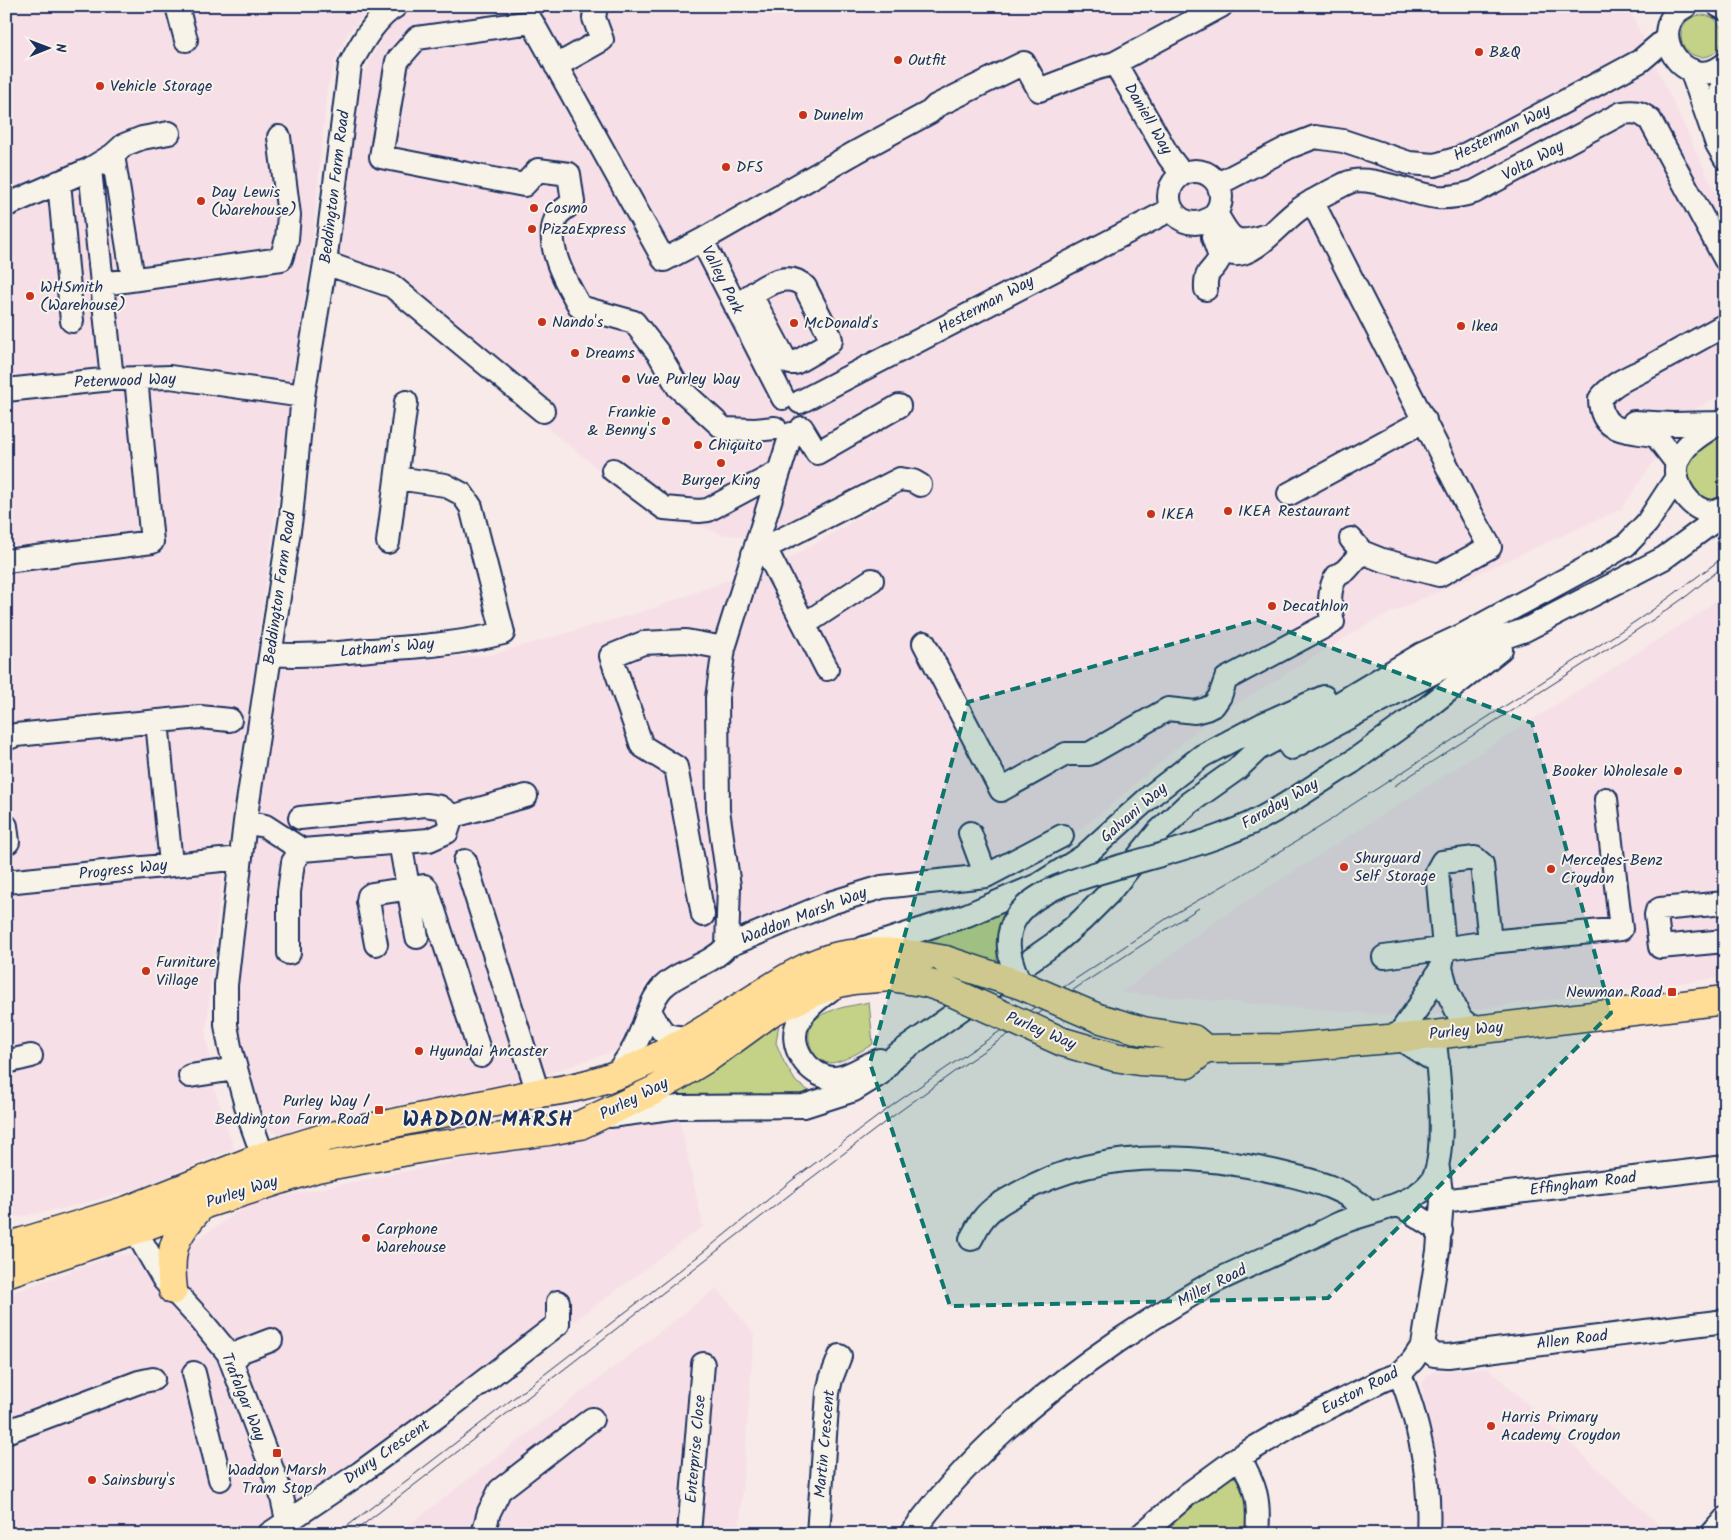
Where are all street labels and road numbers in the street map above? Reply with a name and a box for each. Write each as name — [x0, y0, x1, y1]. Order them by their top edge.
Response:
street label: Daniell Way — [1117, 78, 1179, 160]
street label: Hesterman Way — [1449, 98, 1555, 168]
street label: Beddington Farm Road — [313, 108, 357, 265]
street label: Volta Way — [1497, 134, 1569, 188]
street label: Valley Park — [694, 241, 750, 319]
street label: Hesterman Way — [933, 269, 1039, 341]
street label: Peterwood Way — [74, 367, 177, 395]
street label: Beddington Farm Road — [257, 509, 303, 666]
street label: Latham's Way — [339, 631, 436, 665]
street label: Faraday Way — [1237, 772, 1324, 836]
street label: Galvani Way — [1095, 776, 1173, 849]
street label: Progress Way — [77, 853, 169, 887]
street label: Waddon Marsh Way — [737, 880, 871, 951]
street label: Purley Way — [1002, 1005, 1081, 1057]
street label: Purley Way — [1428, 1015, 1505, 1047]
street label: Purley Way — [595, 1071, 673, 1127]
street label: Effingham Road — [1528, 1165, 1639, 1203]
street label: Purley Way — [203, 1168, 282, 1215]
street label: Miller Road — [1173, 1257, 1252, 1314]
street label: Allen Road — [1535, 1323, 1610, 1357]
street label: Trafalgar Way — [214, 1349, 272, 1445]
street label: Euston Road — [1317, 1360, 1404, 1421]
street label: Martin Crescent — [808, 1388, 842, 1499]
street label: Enterprise Close — [679, 1394, 713, 1504]
street label: Drury Crescent — [339, 1412, 436, 1491]

